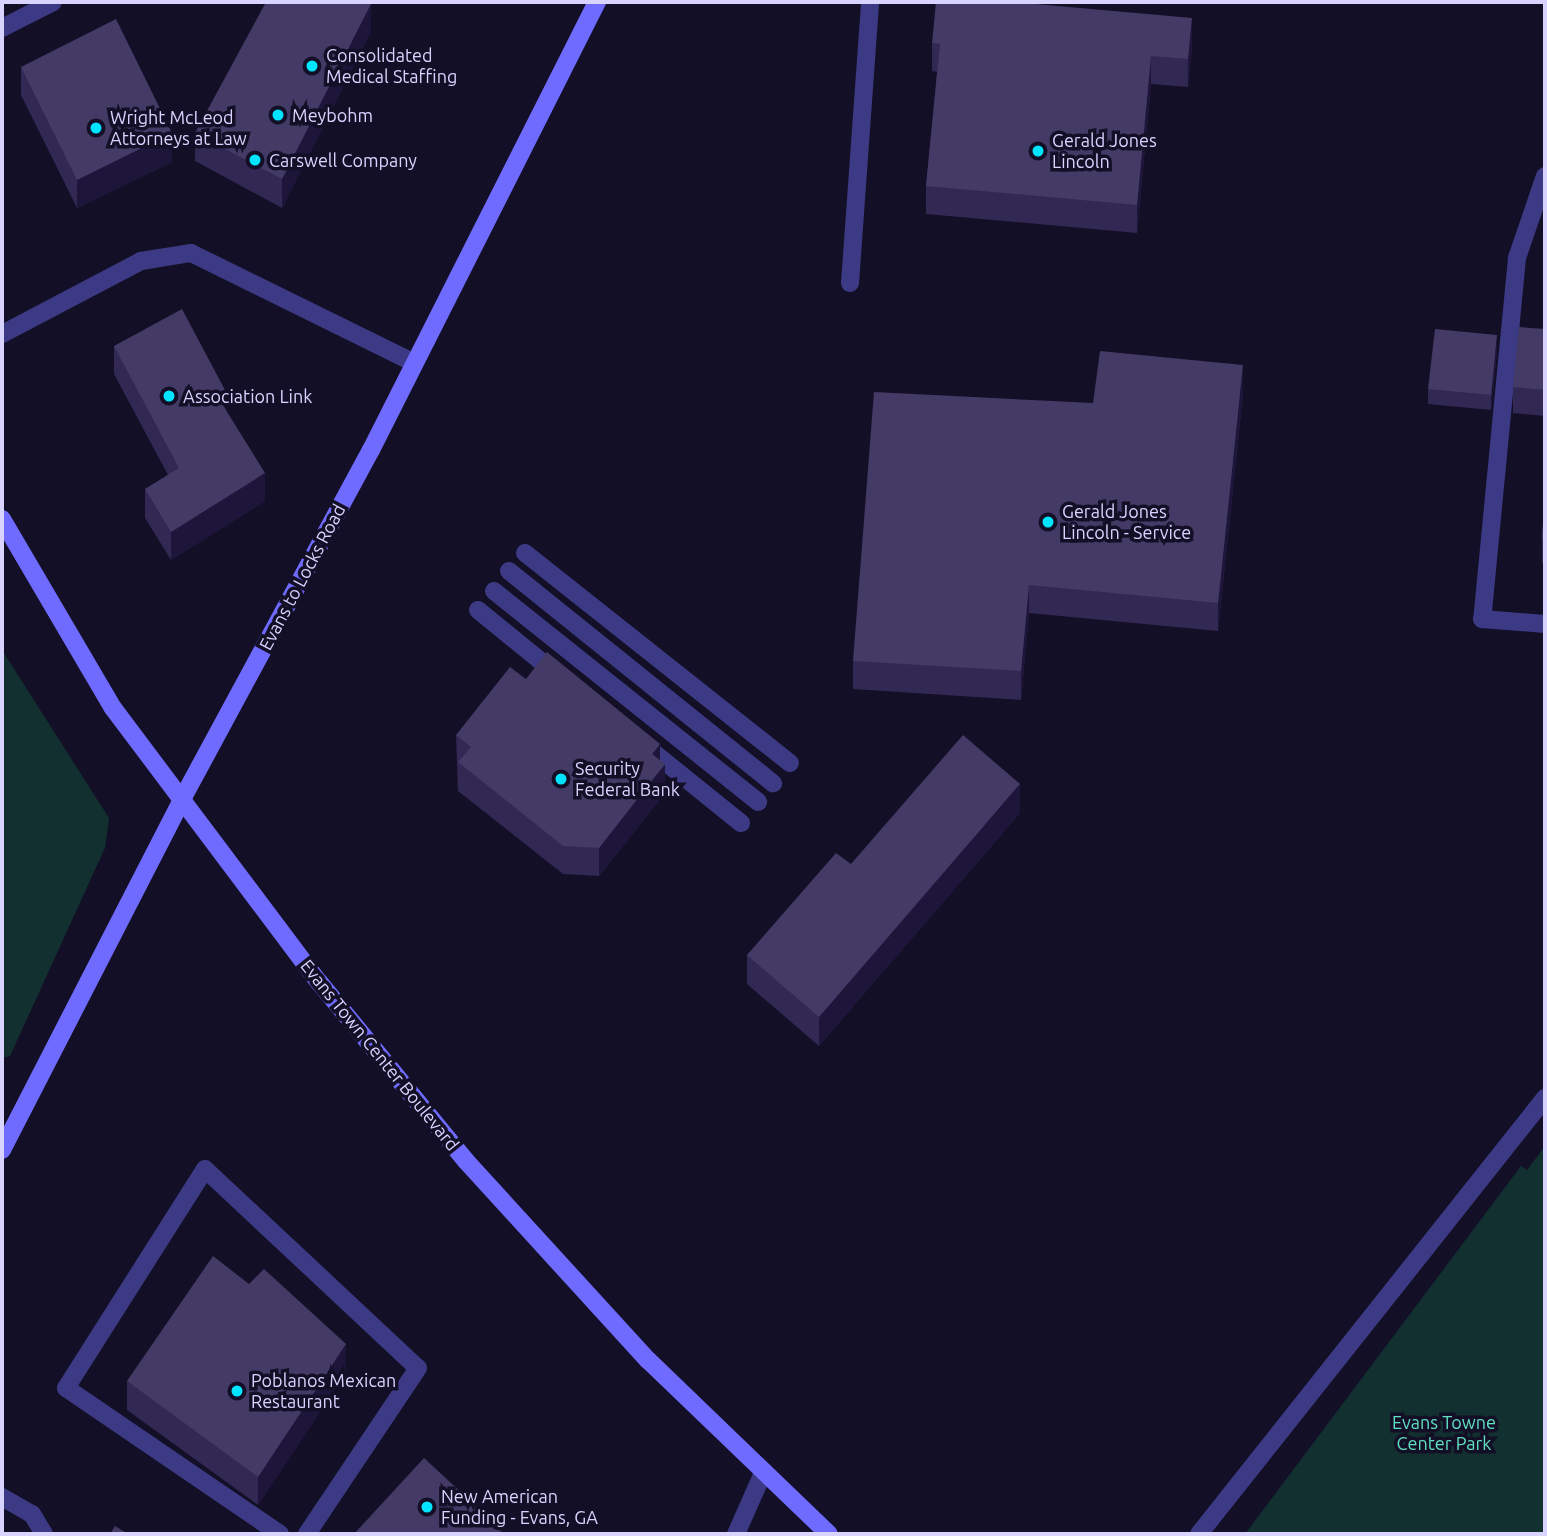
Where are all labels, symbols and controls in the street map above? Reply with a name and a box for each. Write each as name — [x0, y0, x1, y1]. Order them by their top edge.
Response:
place label: Consolidated Medical Staffing — [326, 45, 457, 88]
marker: Consolidated Medical Staffing — [304, 58, 320, 74]
place label: Meybohm — [292, 104, 373, 126]
place label: Wright McLeod Attorneys at Law — [110, 107, 247, 150]
marker: Meybohm — [270, 107, 286, 123]
marker: Wright McLeod Attorneys at Law — [88, 120, 104, 136]
place label: Gerald Jones Lincoln — [1052, 130, 1157, 172]
marker: Gerald Jones Lincoln — [1030, 143, 1046, 159]
place label: Carswell Company — [269, 149, 417, 171]
marker: Carswell Company — [247, 152, 263, 168]
place label: Association Link — [183, 385, 312, 407]
marker: Association Link — [161, 388, 177, 404]
street label: Evans to Locks Road — [254, 500, 350, 654]
place label: Gerald Jones Lincoln - Service — [1062, 501, 1191, 544]
marker: Gerald Jones Lincoln - Service — [1040, 514, 1056, 530]
place label: Security Federal Bank — [575, 758, 680, 800]
marker: Security Federal Bank — [553, 771, 569, 787]
street label: Evans Town Center Boulevard — [296, 955, 464, 1155]
place label: Poblanos Mexican Restaurant — [251, 1370, 396, 1412]
marker: Poblanos Mexican Restaurant — [229, 1383, 245, 1399]
park label: Evans Towne Center Park — [1392, 1412, 1496, 1454]
place label: New American Funding - Evans, GA — [441, 1486, 598, 1528]
marker: New American Funding - Evans, GA — [419, 1499, 435, 1515]

